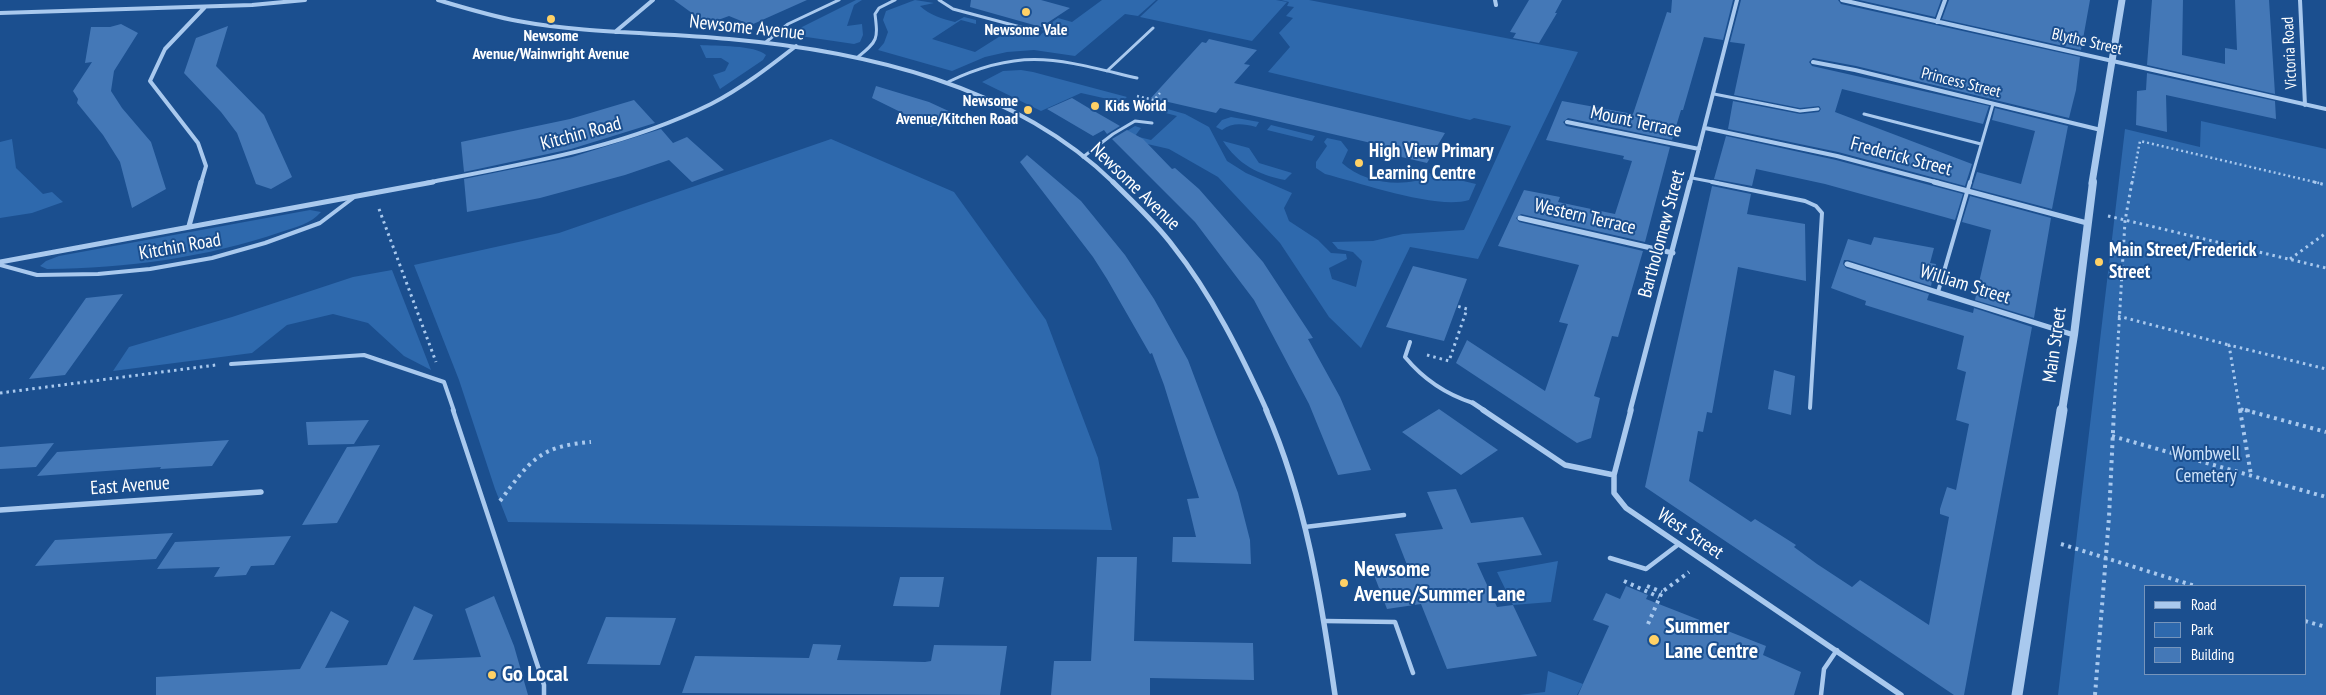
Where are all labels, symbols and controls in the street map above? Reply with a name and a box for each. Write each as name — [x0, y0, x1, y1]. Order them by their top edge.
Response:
marker: Newsome Vale — [1020, 6, 1032, 18]
street label: Newsome Avenue — [688, 11, 806, 45]
marker: Newsome Avenue/Wainwright Avenue — [545, 13, 557, 25]
street label: Victoria Road — [2279, 16, 2301, 90]
place label: Newsome Vale — [984, 20, 1068, 40]
street label: Blythe Street — [2050, 25, 2124, 59]
place label: Newsome Avenue/Wainwright Avenue — [473, 26, 629, 64]
street label: Princess Street — [1919, 64, 2003, 102]
place label: Newsome Avenue/Kitchen Road — [896, 91, 1018, 129]
place label: Kids World — [1105, 96, 1166, 116]
marker: Kids World — [1089, 100, 1101, 112]
street label: Mount Terrace — [1588, 101, 1684, 143]
marker: Newsome Avenue/Kitchen Road — [1022, 104, 1034, 116]
street label: Kitchin Road — [538, 112, 624, 156]
street label: Frederick Street — [1848, 133, 1954, 181]
street label: Newsome Avenue — [1085, 138, 1185, 236]
place label: High View Primary Learning Centre — [1369, 141, 1494, 185]
marker: High View Primary Learning Centre — [1353, 157, 1365, 169]
street label: Bartholomew Street — [1634, 168, 1690, 300]
street label: Western Terrace — [1532, 194, 1638, 240]
street label: Kitchin Road — [137, 229, 223, 265]
place label: Main Street/Frederick Street — [2109, 240, 2257, 284]
marker: Main Street/Frederick Street — [2093, 256, 2105, 268]
street label: William Street — [1917, 260, 2013, 310]
street label: Main Street — [2038, 306, 2072, 384]
park label: Wombwell Cemetery — [2172, 444, 2240, 488]
street label: East Avenue — [90, 472, 170, 500]
street label: West Street — [1653, 504, 1727, 564]
place label: Newsome Avenue/Summer Lane — [1354, 557, 1526, 608]
marker: Newsome Avenue/Summer Lane — [1338, 577, 1350, 589]
legend — [2144, 585, 2306, 675]
text: Road — [2191, 595, 2217, 614]
place label: Summer Lane Centre — [1665, 614, 1758, 666]
text: Park — [2191, 620, 2213, 639]
marker: Summer Lane Centre — [1647, 633, 1661, 647]
text: Building — [2191, 645, 2234, 664]
place label: Go Local — [502, 662, 568, 688]
marker: Go Local — [486, 669, 498, 681]

